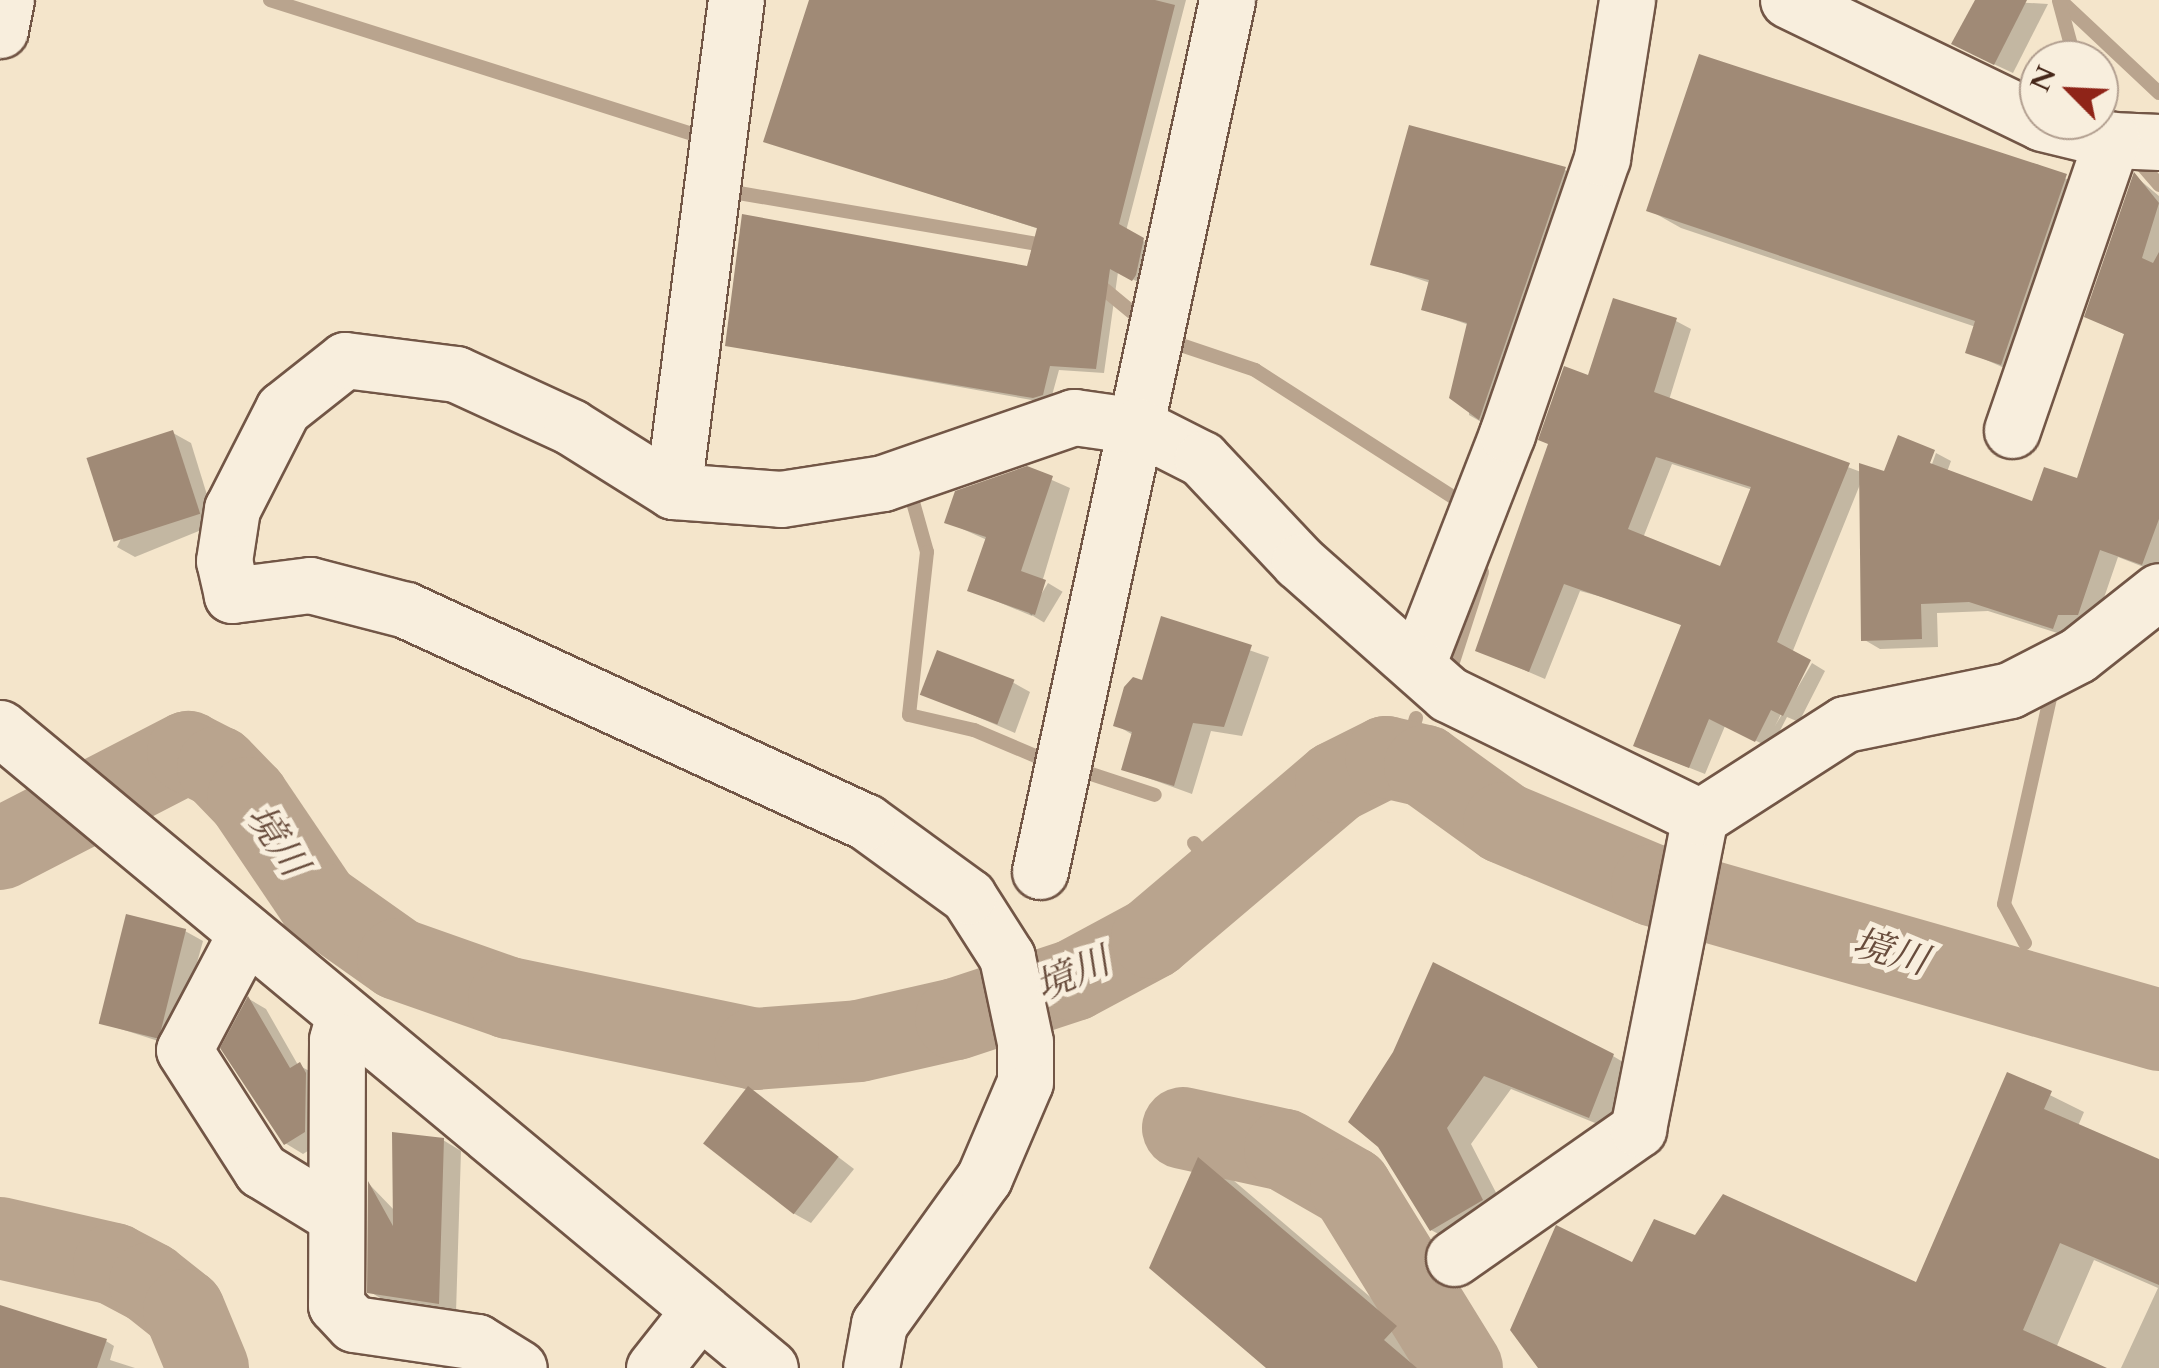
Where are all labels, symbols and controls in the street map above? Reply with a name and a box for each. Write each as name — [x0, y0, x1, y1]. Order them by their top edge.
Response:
north arrow — [2019, 40, 2119, 140]
text: N — [2021, 60, 2066, 97]
water label: 境川 — [236, 797, 316, 885]
water label: 境川 — [1847, 921, 1933, 985]
water label: 境川 — [1029, 939, 1117, 1011]

